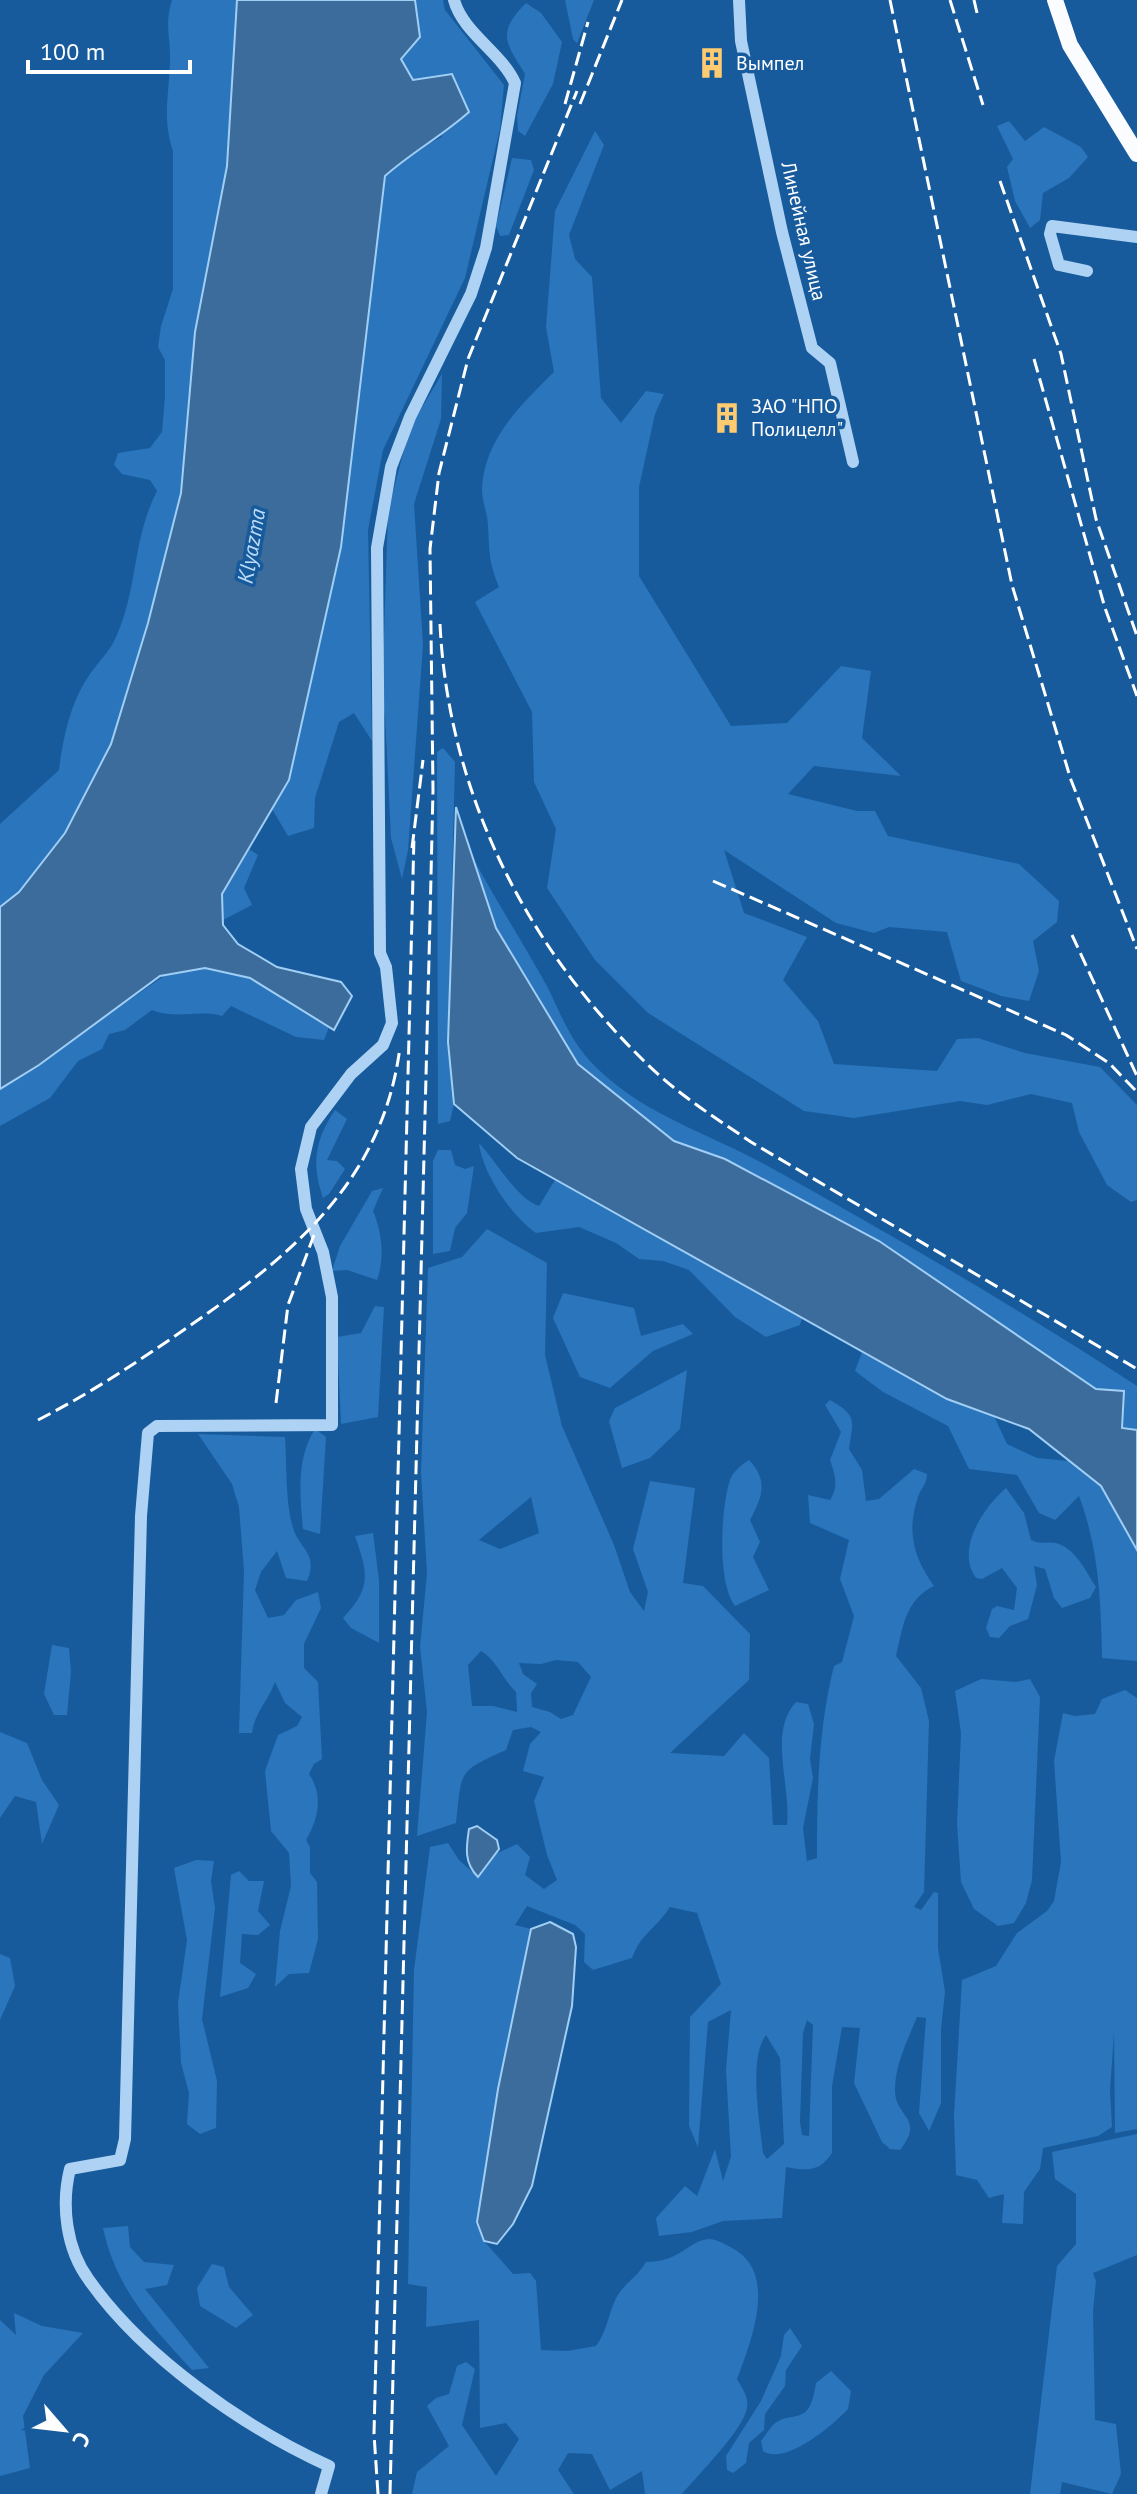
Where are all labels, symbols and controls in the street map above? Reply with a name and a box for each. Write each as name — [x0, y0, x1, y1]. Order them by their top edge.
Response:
scale bar — [28, 24, 190, 74]
text: 100 m — [40, 36, 105, 67]
building icon: Вымпел — [695, 46, 729, 80]
place label: Вымпел — [736, 50, 804, 76]
street label: Линейная улица — [775, 158, 833, 303]
place label: ЗАО "НПО Полицелл" — [751, 393, 843, 442]
building icon: ЗАО "НПО Полицелл" — [710, 401, 744, 435]
water label: Klyazma — [231, 506, 271, 586]
north arrow — [24, 2390, 104, 2470]
text: С — [66, 2427, 97, 2451]

